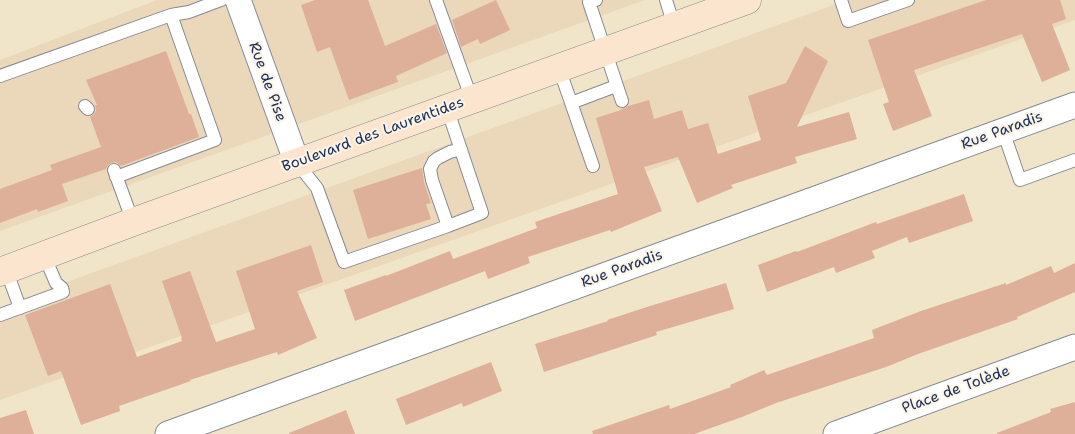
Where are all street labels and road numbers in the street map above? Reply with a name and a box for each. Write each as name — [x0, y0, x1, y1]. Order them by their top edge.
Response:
street label: Rue de Pise — [244, 40, 290, 124]
street label: Boulevard des Laurentides — [280, 94, 466, 176]
street label: Rue Paradis — [959, 108, 1045, 154]
street label: Rue Paradis — [579, 246, 665, 292]
street label: Place de Tolède — [900, 362, 1012, 418]

